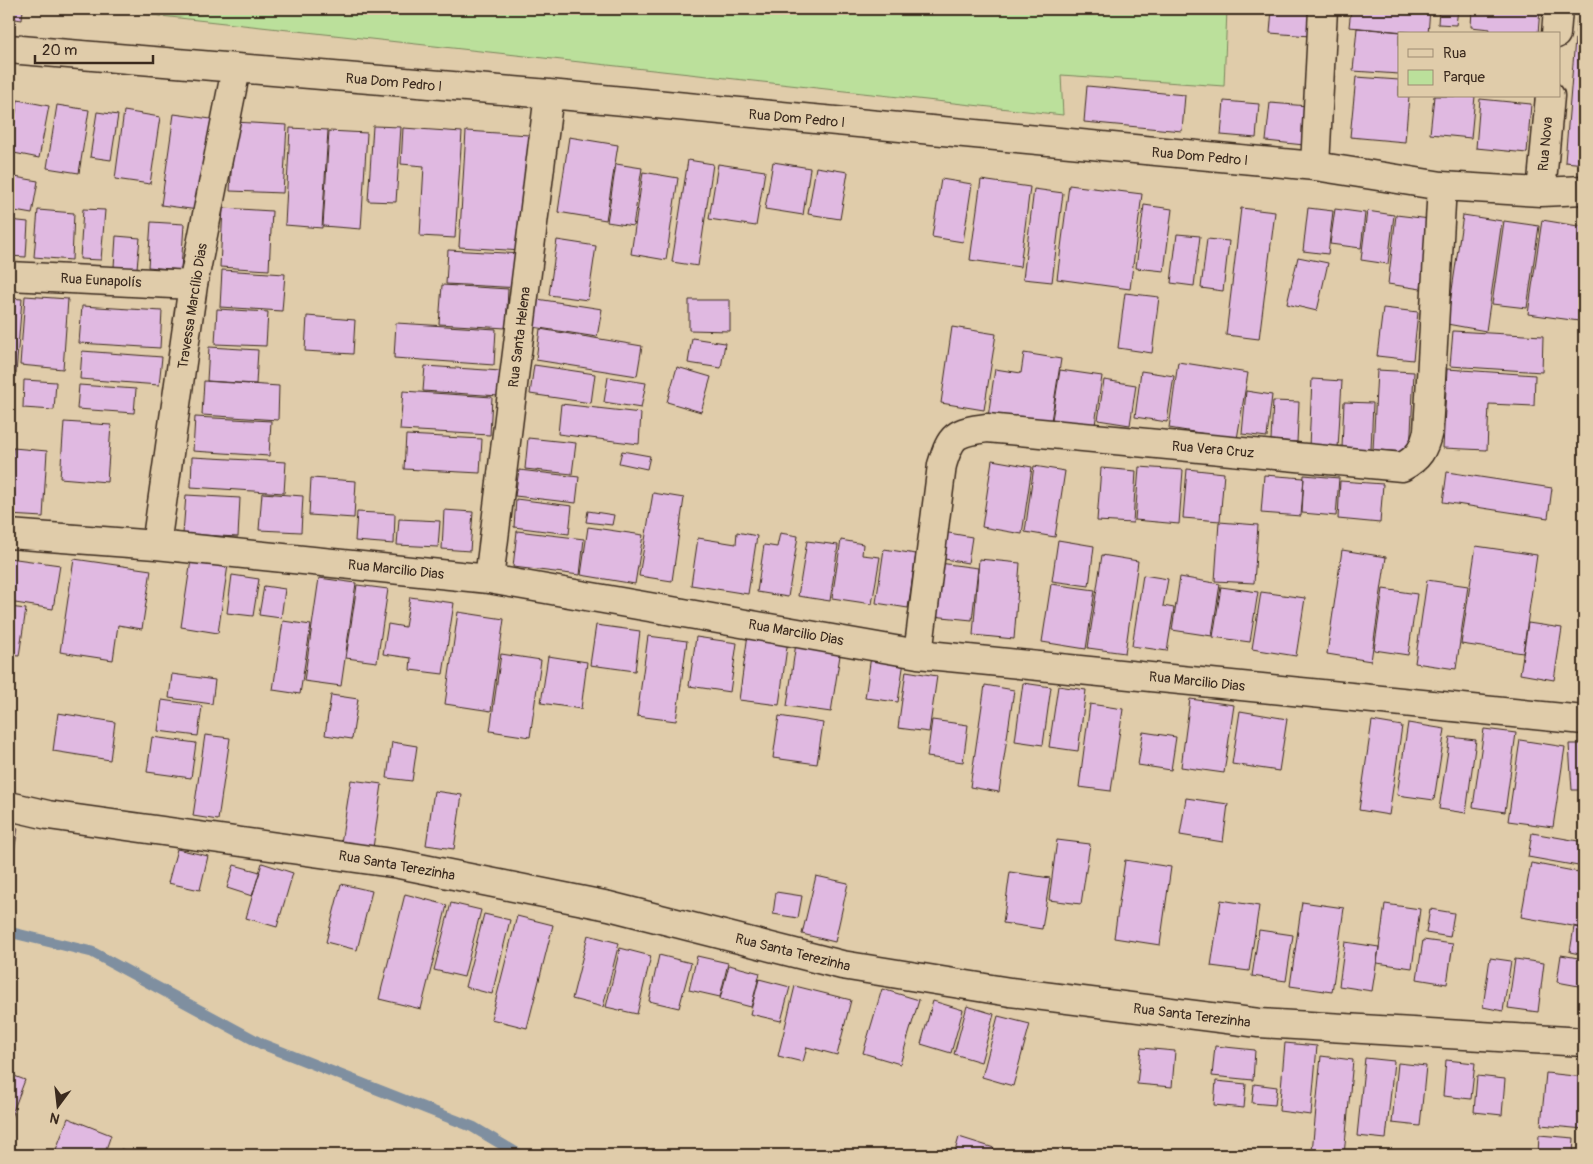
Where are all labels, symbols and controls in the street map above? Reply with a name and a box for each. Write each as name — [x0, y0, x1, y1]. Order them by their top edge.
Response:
scale bar — [35, 32, 152, 64]
legend — [1398, 32, 1560, 98]
text: 20 m — [42, 41, 77, 60]
text: Rua — [1443, 44, 1466, 63]
text: Parque — [1443, 68, 1486, 87]
street label: Rua Dom Pedro I — [345, 70, 443, 95]
street label: Rua Dom Pedro I — [748, 106, 846, 131]
street label: Rua Nova — [1535, 116, 1556, 172]
street label: Rua Dom Pedro I — [1151, 144, 1249, 169]
street label: Travessa Marcílio Dias — [174, 241, 211, 370]
street label: Rua Eunapolís — [60, 270, 143, 291]
street label: Rua Santa Helena — [505, 286, 534, 388]
street label: Rua Vera Cruz — [1171, 437, 1255, 462]
street label: Rua Marcilio Dias — [347, 556, 445, 583]
street label: Rua Marcilio Dias — [747, 616, 846, 649]
street label: Rua Marcilio Dias — [1148, 668, 1246, 695]
street label: Rua Santa Terezinha — [337, 847, 457, 884]
street label: Rua Santa Terezinha — [734, 930, 852, 975]
street label: Rua Santa Terezinha — [1132, 1000, 1252, 1031]
north arrow — [32, 1082, 82, 1132]
text: N — [48, 1109, 62, 1128]

